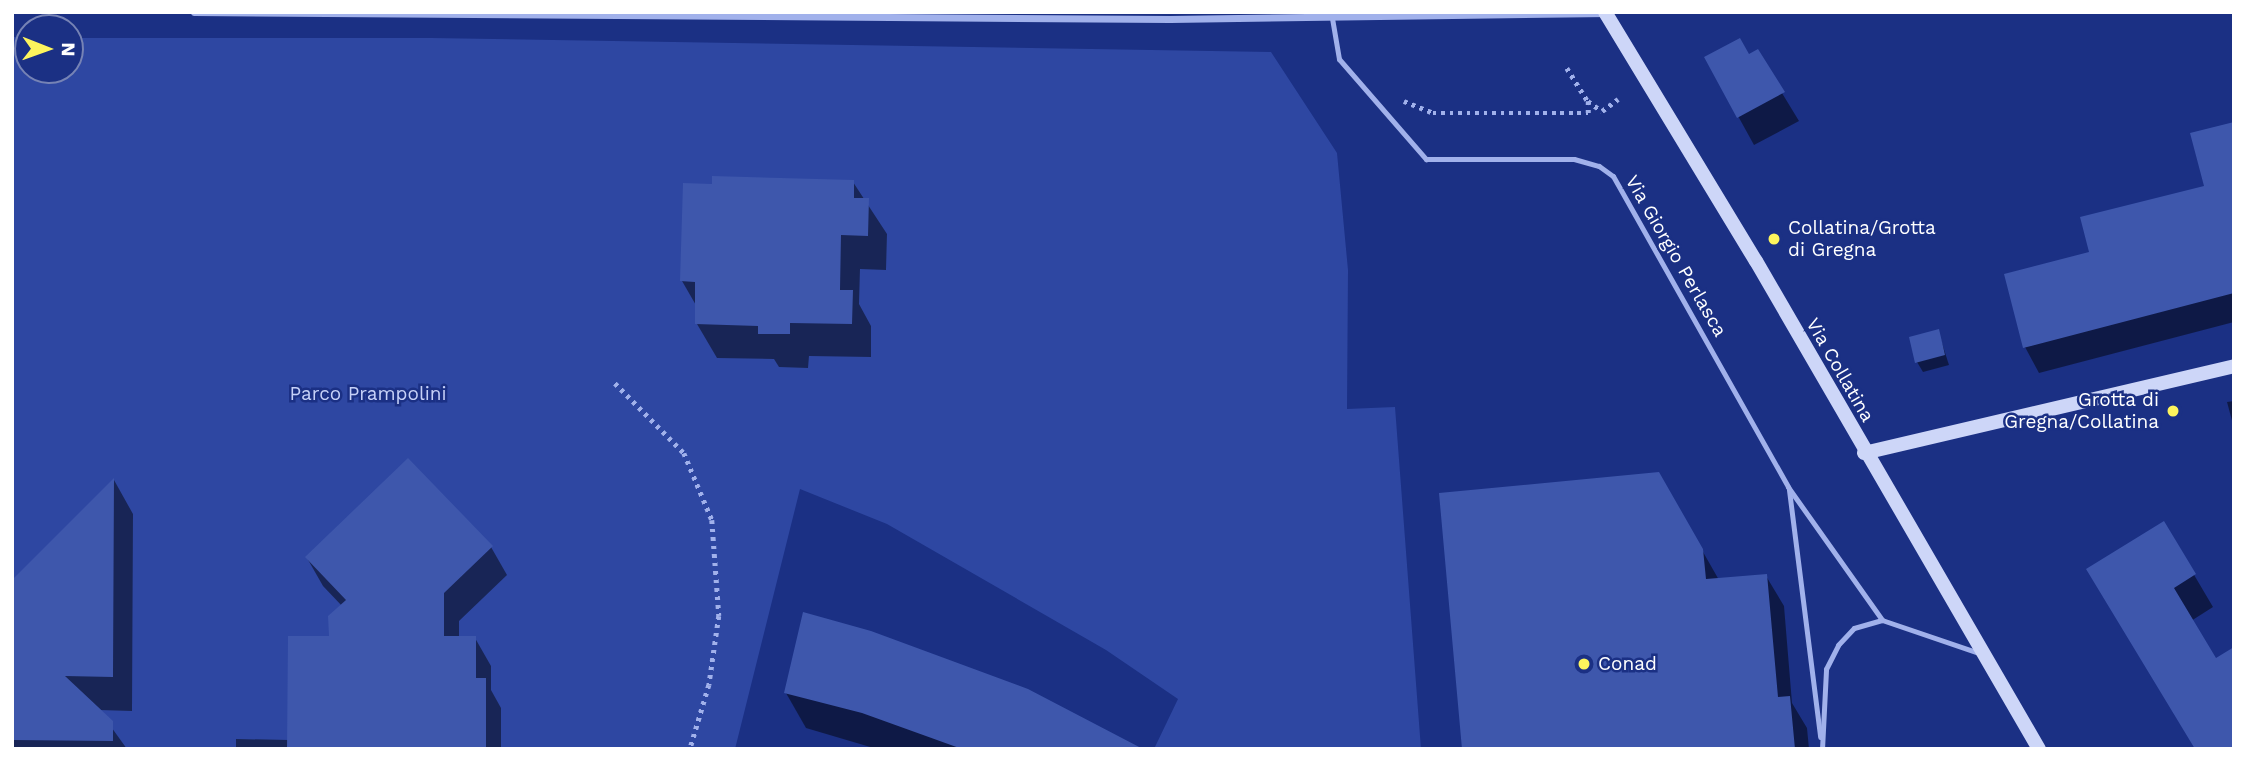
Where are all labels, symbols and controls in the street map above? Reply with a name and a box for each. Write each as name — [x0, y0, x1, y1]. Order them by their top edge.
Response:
north arrow — [14, 14, 84, 84]
text: N — [57, 42, 80, 57]
street label: Via Giorgio Perlasca — [1620, 171, 1732, 341]
place label: Collatina/Grotta di Gregna — [1788, 217, 1936, 261]
marker: Collatina/Grotta di Gregna — [1766, 231, 1782, 247]
street label: Via Collatina — [1801, 314, 1879, 426]
park label: Parco Prampolini — [289, 383, 447, 405]
place label: Grotta di Gregna/Collatina — [2004, 389, 2159, 433]
marker: Grotta di Gregna/Collatina — [2165, 403, 2181, 419]
place label: Conad — [1598, 653, 1657, 675]
marker: Conad — [1576, 656, 1592, 672]

